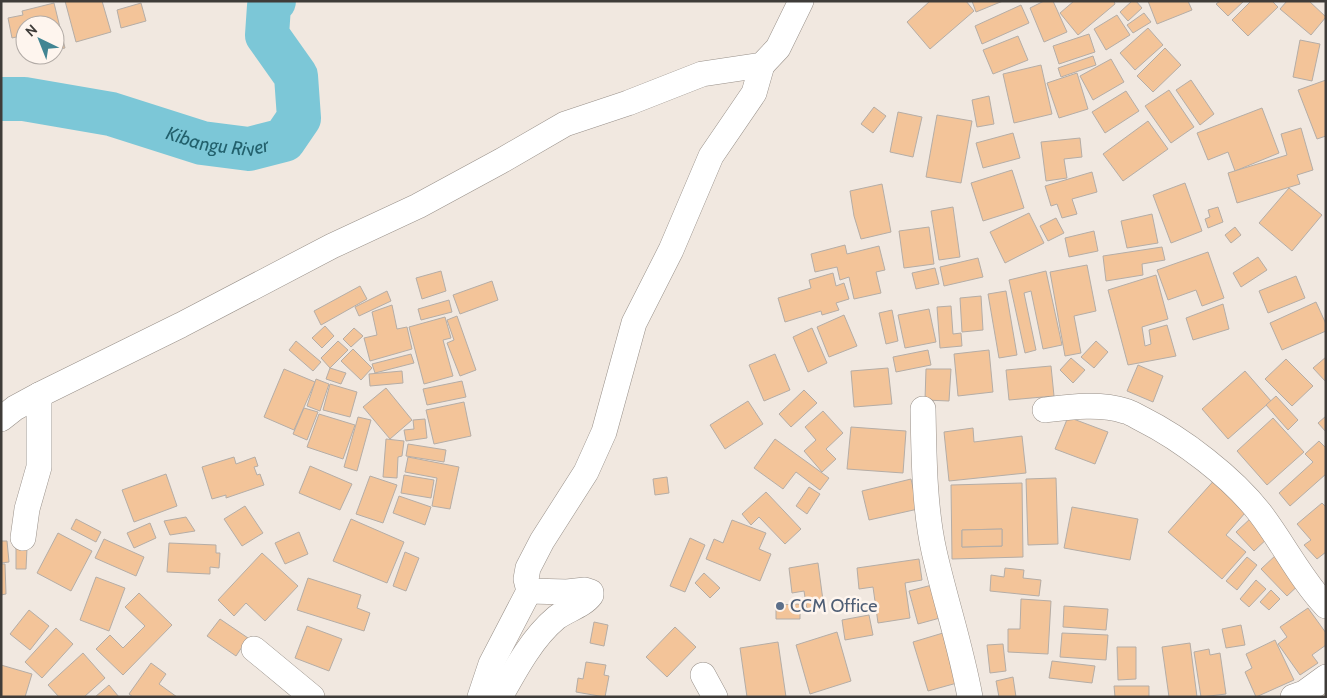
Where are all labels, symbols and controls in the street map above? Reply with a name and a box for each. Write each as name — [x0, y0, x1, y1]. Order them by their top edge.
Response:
north arrow — [15, 15, 65, 65]
text: N — [21, 21, 41, 40]
water label: Kibangu River — [163, 121, 272, 161]
place label: CCM Office — [790, 595, 877, 617]
marker: CCM Office — [774, 600, 786, 612]

